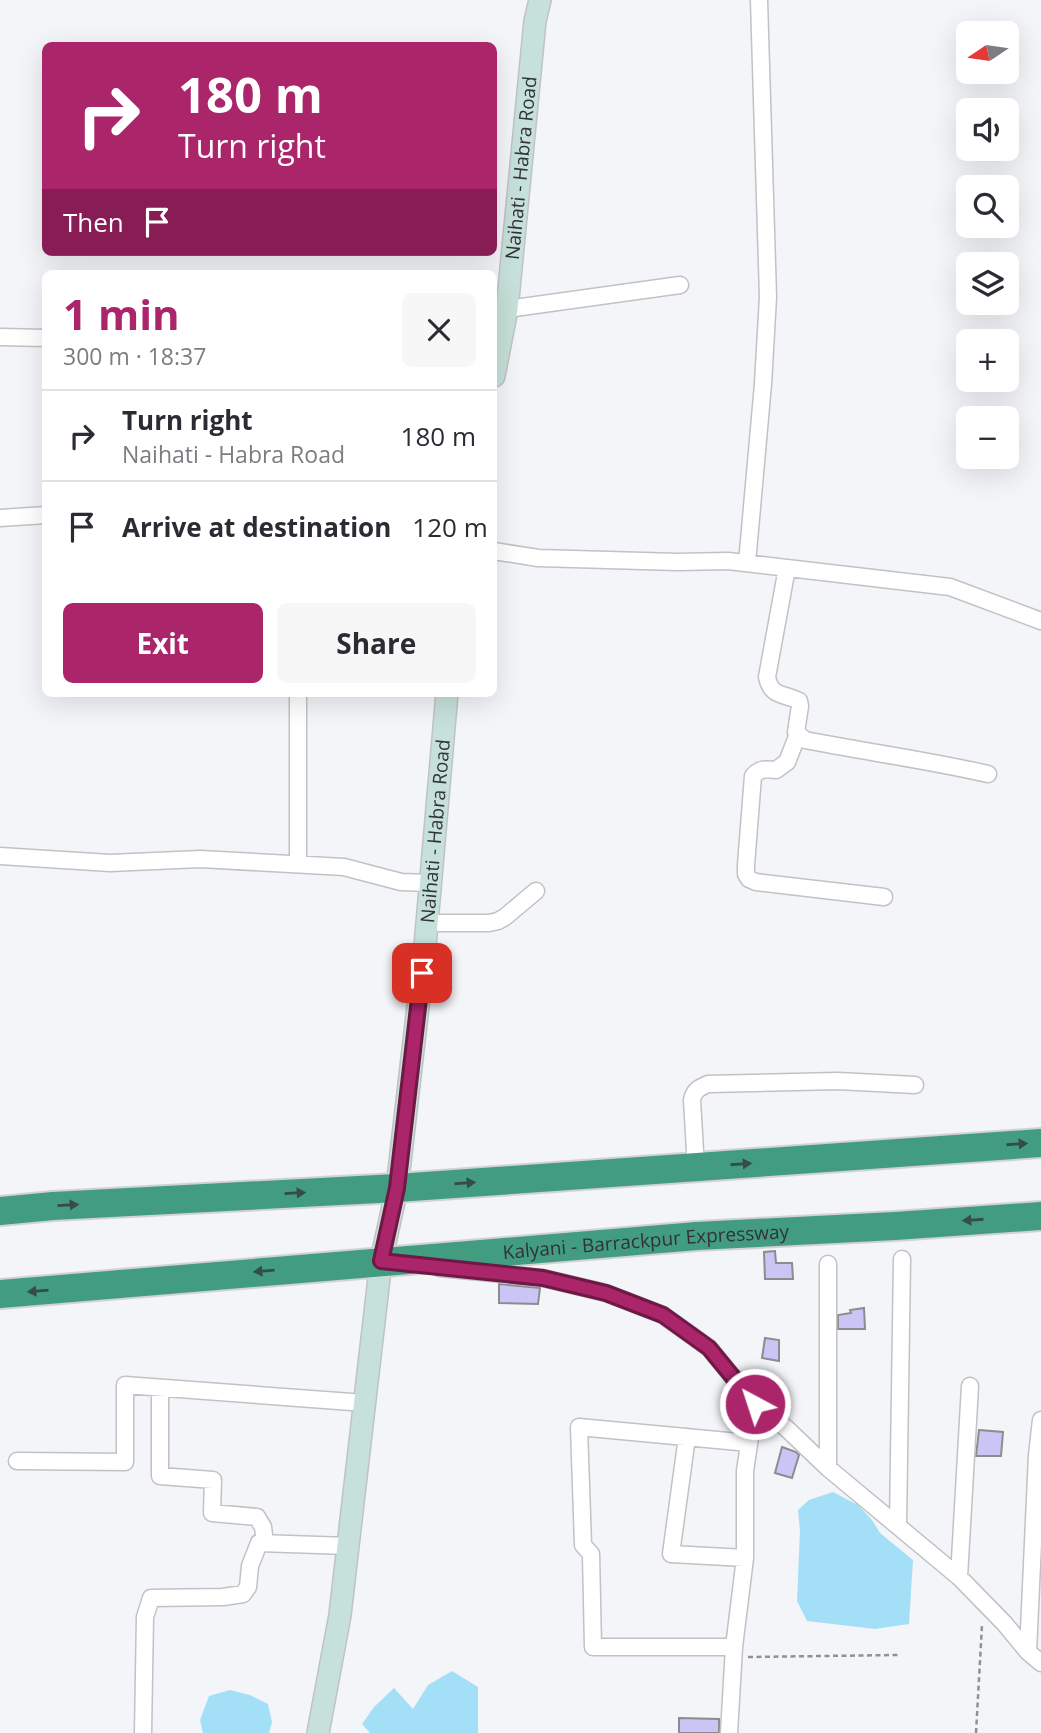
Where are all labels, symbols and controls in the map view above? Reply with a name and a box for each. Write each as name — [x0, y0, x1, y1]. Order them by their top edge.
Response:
north arrow — [956, 21, 1018, 84]
map controls — [956, 21, 1019, 469]
text: 180 m — [178, 61, 323, 127]
icon: right — [63, 70, 154, 161]
street label: Naihati - Habra Road — [499, 75, 543, 261]
button: sound — [956, 98, 1019, 161]
text: Turn right — [178, 124, 326, 167]
button: search — [956, 175, 1019, 238]
icon: arrive — [138, 203, 176, 241]
text: Then — [63, 204, 124, 240]
button: layers — [956, 252, 1019, 315]
text: 1 min — [63, 285, 180, 342]
button: close — [402, 293, 476, 367]
button: + — [956, 329, 1019, 392]
text: 300 m · 18:37 — [63, 340, 206, 372]
text: Turn right — [122, 402, 253, 438]
button: − — [956, 406, 1019, 469]
icon: right — [63, 417, 101, 455]
text: 180 m — [401, 418, 476, 454]
text: Naihati - Habra Road — [122, 438, 345, 470]
icon: arrive — [63, 508, 101, 546]
text: Arrive at destination — [122, 509, 391, 545]
text: 120 m — [412, 509, 488, 545]
button: Exit — [63, 603, 263, 683]
button: Share — [277, 603, 476, 683]
street label: Naihati - Habra Road — [414, 738, 456, 924]
pin — [392, 943, 452, 1003]
icon: arrive — [403, 954, 441, 992]
one-way arrow — [1006, 1138, 1028, 1149]
one-way arrow — [730, 1158, 752, 1169]
one-way arrow — [454, 1177, 476, 1188]
one-way arrow — [284, 1188, 306, 1199]
one-way arrow — [57, 1199, 79, 1210]
one-way arrow — [962, 1215, 984, 1226]
street label: Kalyani - Barrackpur Expressway — [502, 1218, 790, 1265]
one-way arrow — [253, 1266, 275, 1277]
one-way arrow — [26, 1286, 48, 1297]
position arrow — [718, 1367, 792, 1441]

